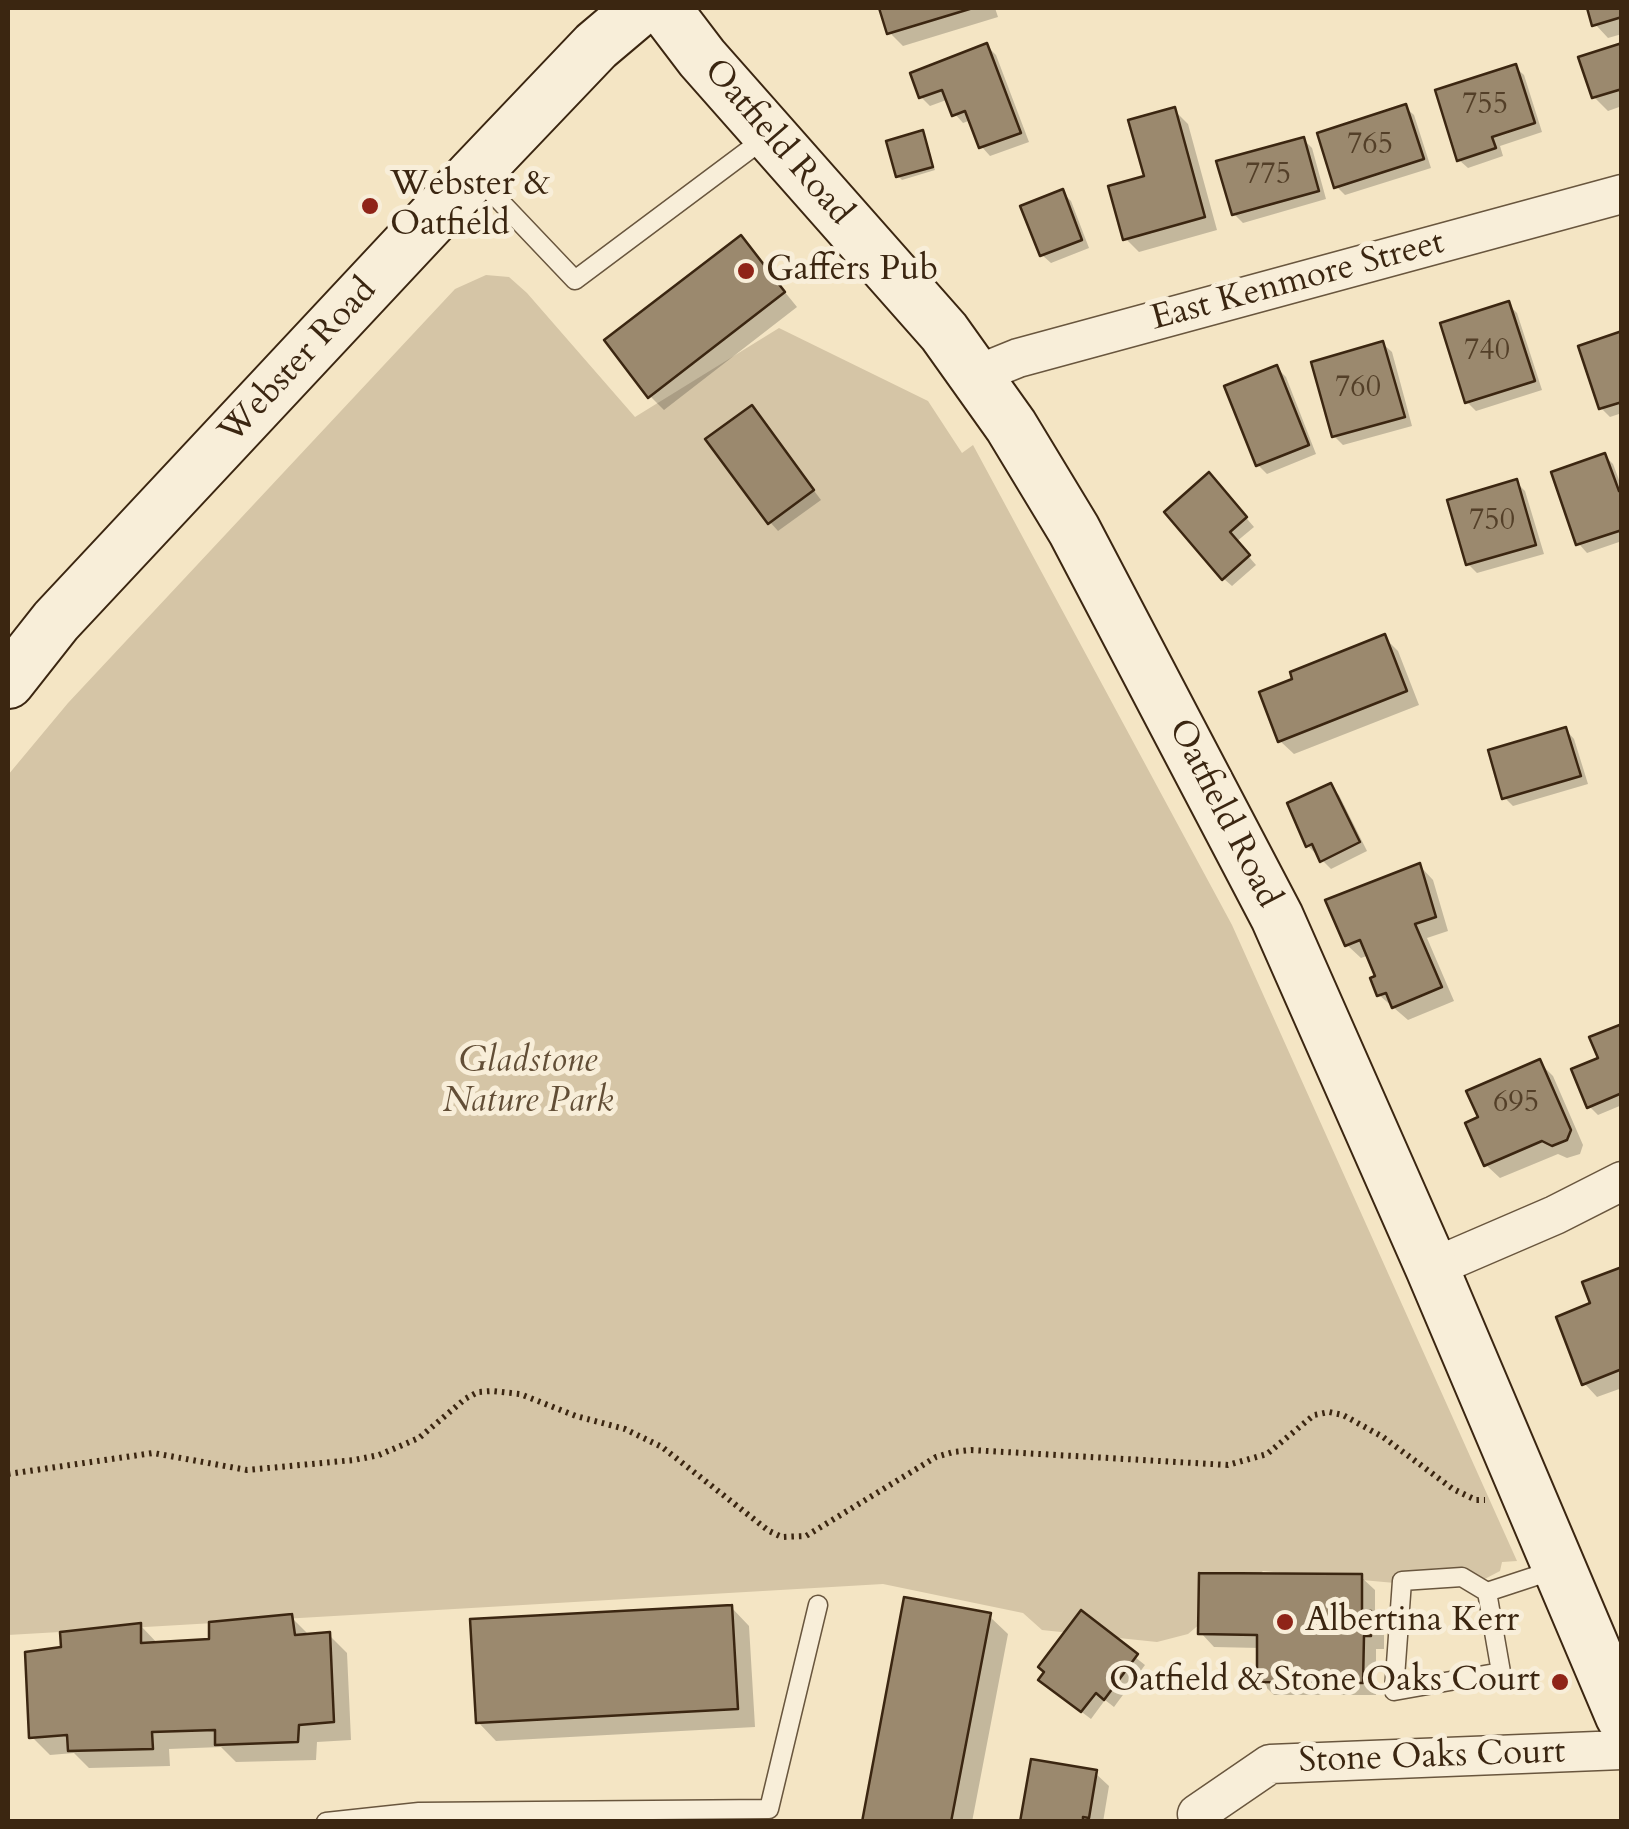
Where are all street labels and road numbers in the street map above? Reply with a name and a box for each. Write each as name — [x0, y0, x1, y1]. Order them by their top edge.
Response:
street label: Oatfield Road — [694, 52, 860, 234]
street label: East Kenmore Street — [1147, 223, 1449, 341]
street label: Webster Road — [212, 270, 386, 454]
street label: Oatfield Road — [1158, 713, 1288, 915]
street label: Stone Oaks Court — [1298, 1732, 1566, 1784]

